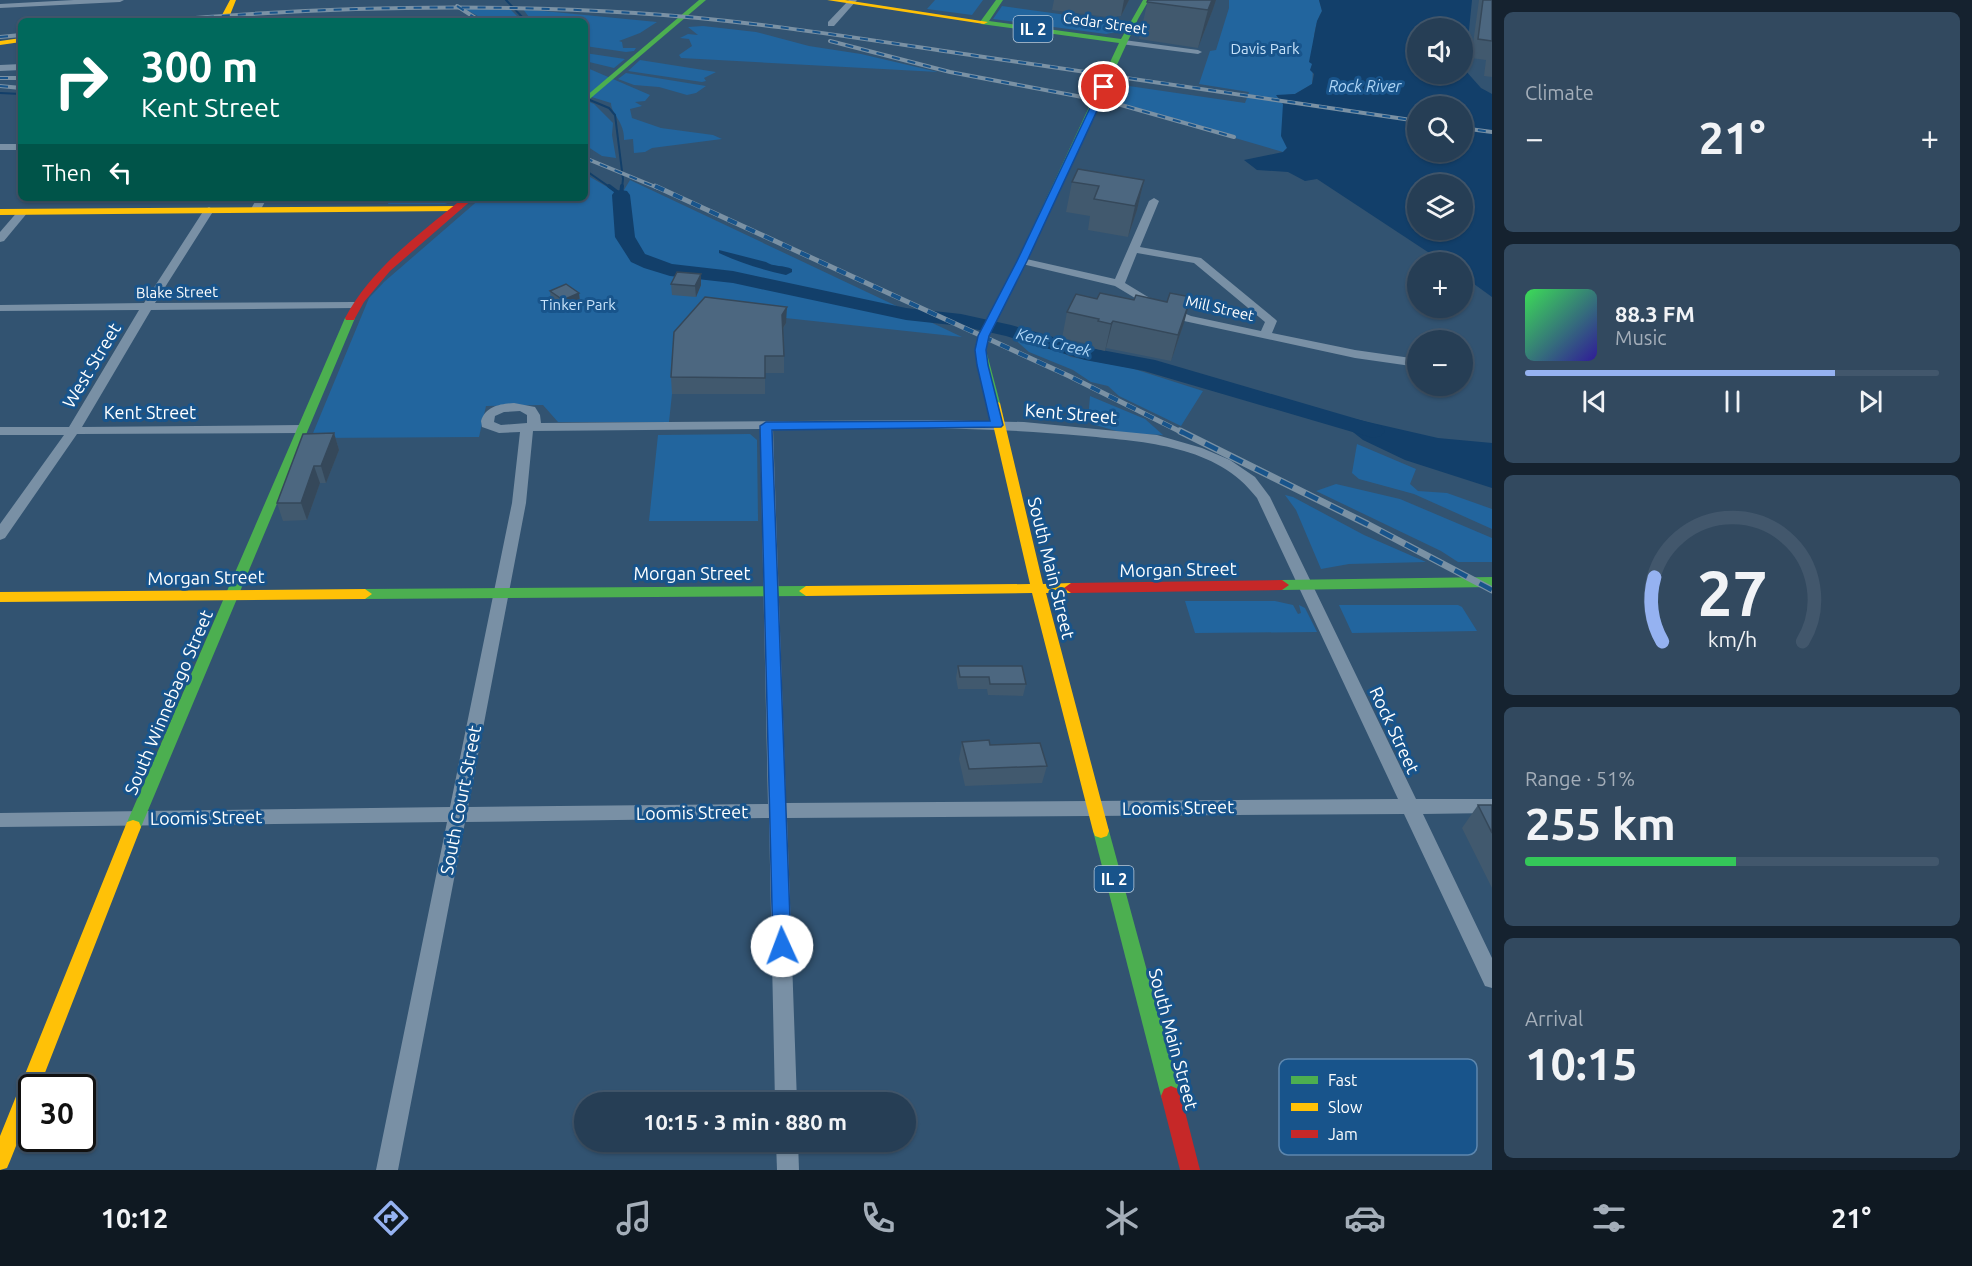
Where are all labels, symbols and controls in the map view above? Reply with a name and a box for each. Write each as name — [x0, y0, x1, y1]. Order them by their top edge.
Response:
street label: Cedar Street — [1062, 9, 1148, 37]
road number: IL 2 — [1014, 16, 1052, 42]
map controls — [1407, 18, 1473, 396]
button: sound — [1407, 18, 1473, 84]
park label: Davis Park — [1230, 40, 1300, 57]
icon: right — [42, 42, 120, 120]
text: 300 m — [141, 43, 258, 90]
pin — [1078, 61, 1129, 112]
icon: arrive — [1087, 70, 1120, 103]
water label: Rock River — [1328, 77, 1402, 95]
text: Climate — [1525, 81, 1594, 104]
text: Kent Street — [141, 92, 280, 122]
button: search — [1407, 96, 1473, 162]
text: 21° — [1699, 112, 1765, 163]
text: − — [1525, 119, 1544, 156]
text: + — [1920, 119, 1939, 156]
icon: left — [104, 156, 137, 189]
text: Then — [42, 160, 92, 185]
button: layers — [1407, 174, 1473, 240]
button: + — [1407, 252, 1473, 318]
street label: Blake Street — [136, 283, 218, 301]
street label: Mill Street — [1184, 292, 1256, 324]
park label: Tinker Park — [540, 296, 616, 313]
text: 88.3 FM — [1615, 301, 1695, 326]
street label: West Street — [58, 319, 124, 411]
water label: Kent Creek — [1015, 324, 1094, 360]
text: Music — [1615, 326, 1667, 349]
button: − — [1407, 330, 1473, 396]
icon: previous — [1578, 385, 1611, 418]
icon: pause — [1716, 385, 1749, 418]
icon: next — [1854, 385, 1887, 418]
street label: Kent Street — [1024, 399, 1118, 427]
street label: Kent Street — [104, 402, 196, 422]
street label: South Main Street — [1025, 495, 1079, 641]
street label: Morgan Street — [1119, 558, 1237, 580]
text: 27 — [1697, 558, 1767, 628]
street label: Morgan Street — [633, 563, 751, 583]
street label: Morgan Street — [147, 566, 265, 588]
street label: South Winnebago Street — [120, 607, 216, 797]
text: km/h — [1707, 627, 1757, 651]
street label: Rock Street — [1366, 683, 1424, 777]
street label: South Court Street — [436, 724, 484, 876]
text: Range · 51% — [1525, 767, 1635, 790]
street label: Loomis Street — [1122, 796, 1234, 818]
text: 255 km — [1525, 798, 1676, 849]
street label: Loomis Street — [636, 801, 748, 823]
street label: Loomis Street — [150, 806, 262, 828]
road number: IL 2 — [1094, 866, 1134, 892]
position arrow — [750, 914, 814, 978]
street label: South Main Street — [1145, 966, 1203, 1112]
text: Arrival — [1525, 1007, 1583, 1030]
text: 10:15 — [1525, 1038, 1638, 1089]
legend — [1279, 1059, 1477, 1155]
text: Fast — [1328, 1071, 1358, 1089]
speed limit sign: 30 — [18, 1074, 96, 1152]
text: Slow — [1328, 1098, 1363, 1116]
text: 10:15 · 3 min · 880 m — [643, 1109, 847, 1134]
text: Jam — [1328, 1125, 1358, 1143]
icon: directions — [370, 1197, 412, 1239]
icon: music — [613, 1197, 655, 1239]
icon: phone — [857, 1197, 899, 1239]
icon: climate — [1101, 1197, 1143, 1239]
icon: car — [1344, 1197, 1386, 1239]
icon: filters — [1588, 1197, 1630, 1239]
text: 10:12 — [101, 1203, 168, 1233]
text: 21° — [1831, 1203, 1871, 1233]

